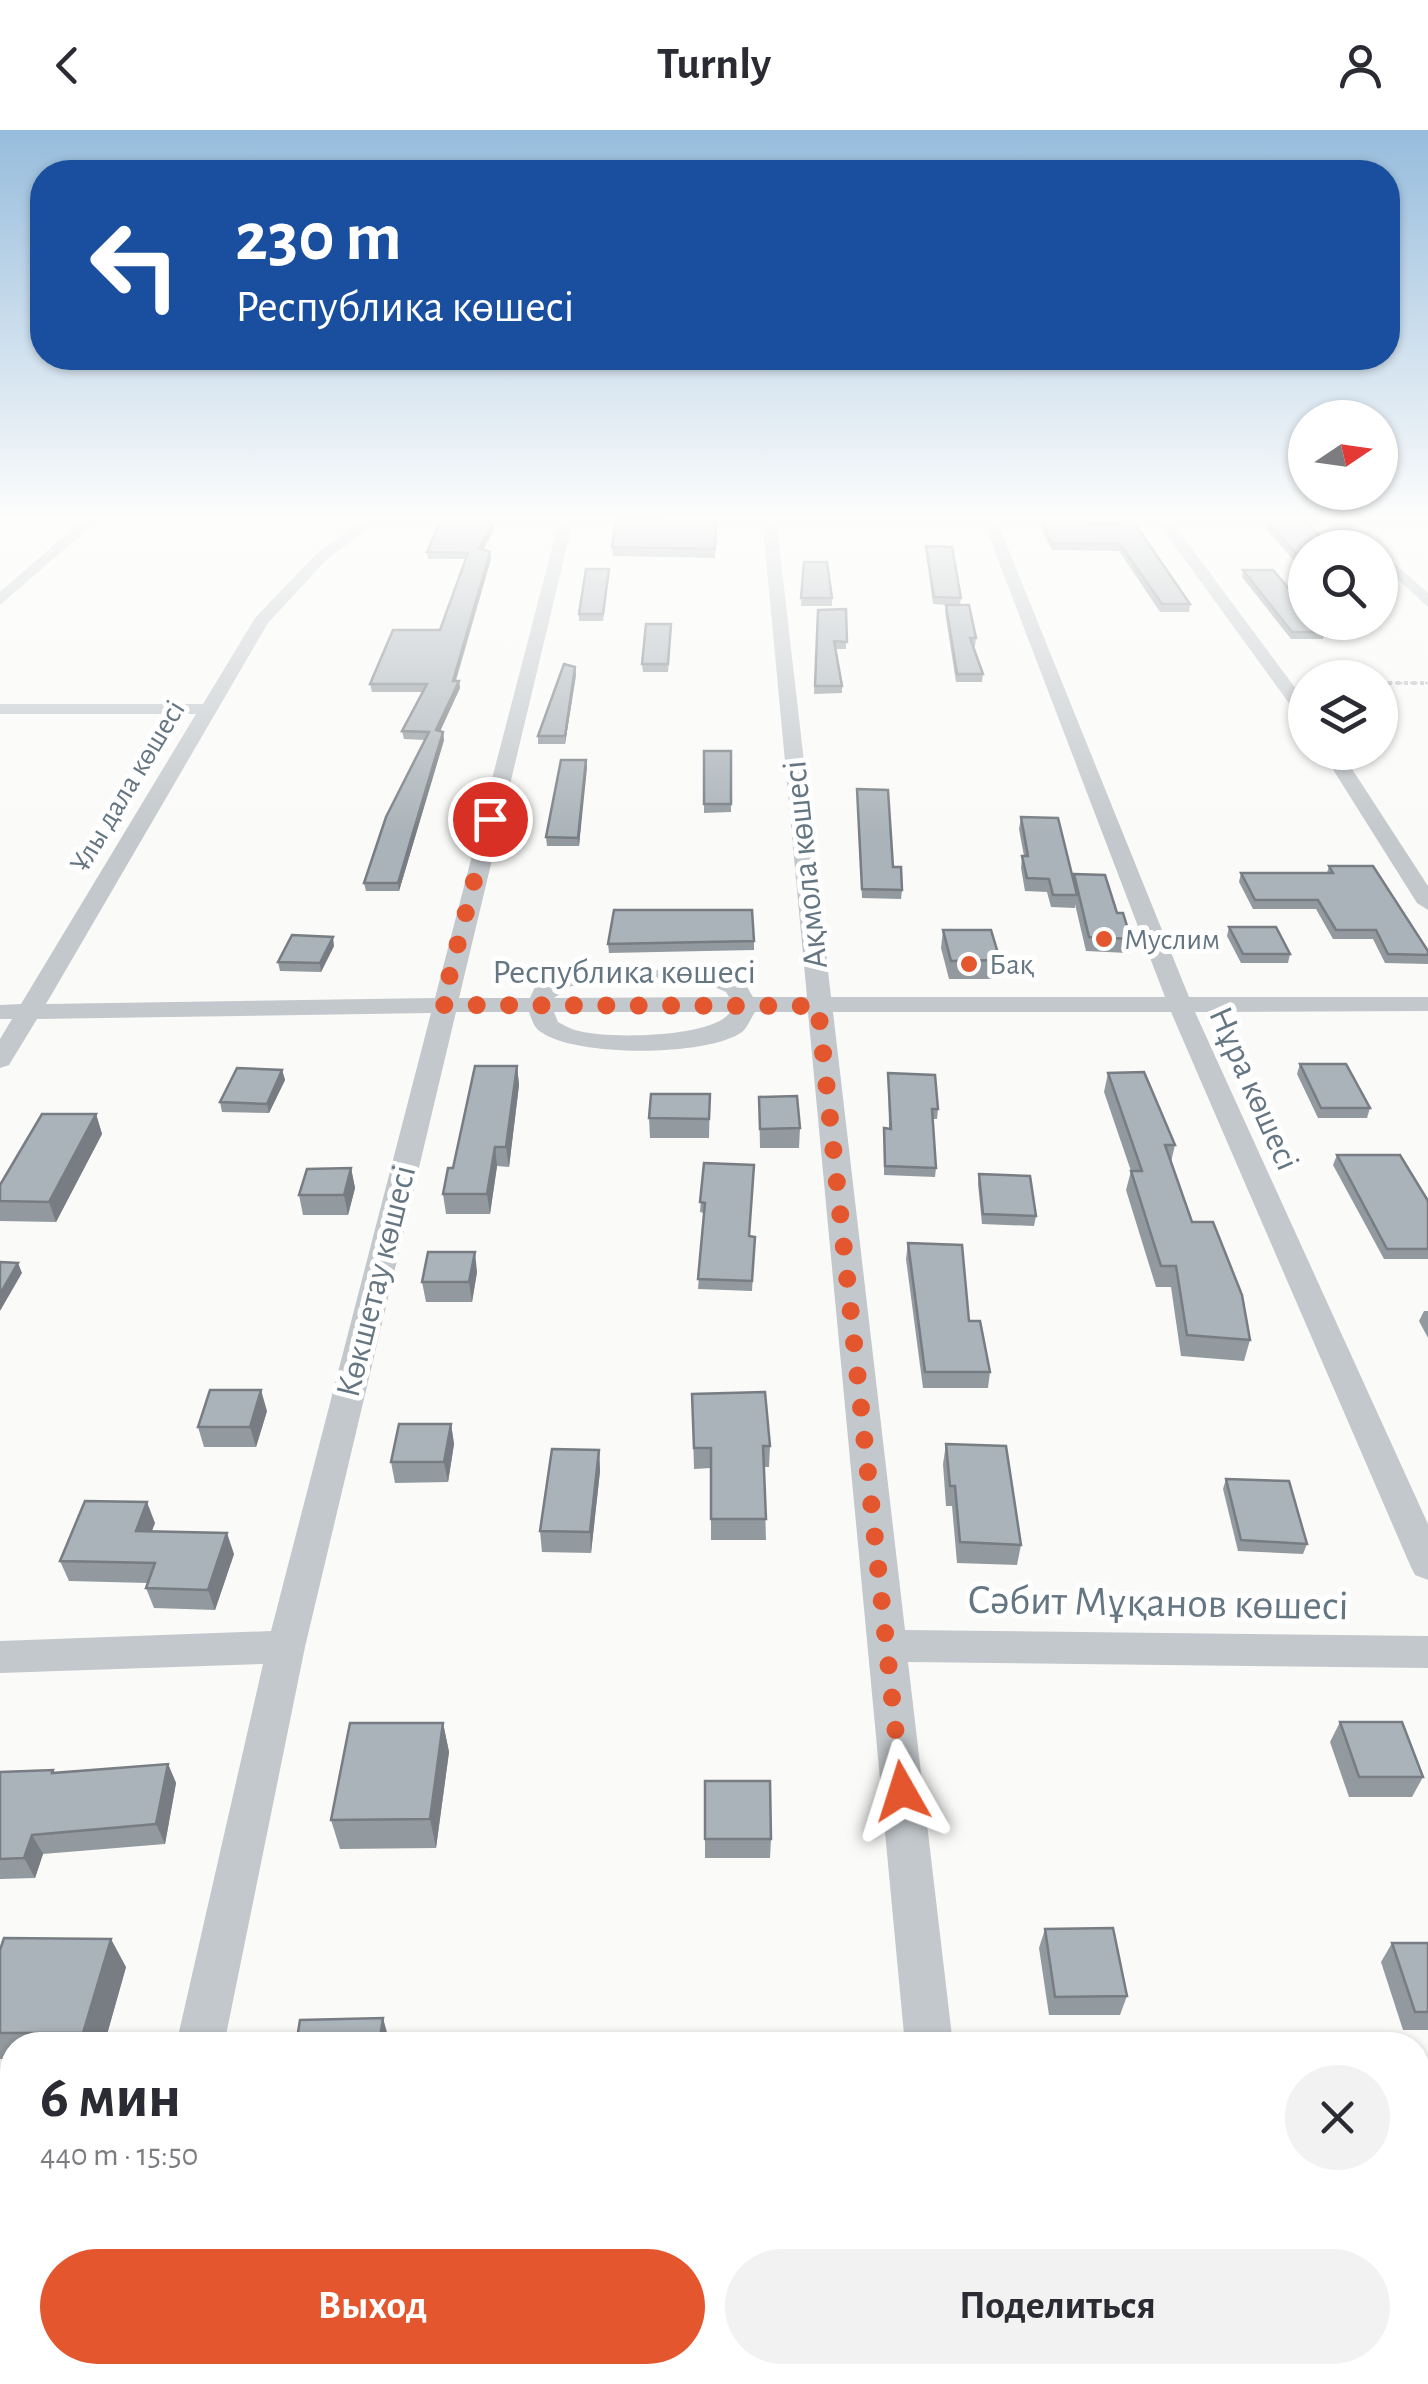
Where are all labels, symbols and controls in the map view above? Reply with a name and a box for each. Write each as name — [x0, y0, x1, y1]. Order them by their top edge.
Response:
icon: back — [40, 38, 95, 93]
icon: person — [1333, 38, 1388, 93]
text: Turnly — [657, 42, 771, 87]
icon: left — [70, 200, 200, 330]
text: 230 m — [235, 203, 402, 273]
text: Республика көшесі — [235, 285, 574, 330]
north arrow — [1288, 400, 1398, 510]
map controls — [1288, 400, 1398, 770]
button: search — [1288, 530, 1398, 640]
button: layers — [1288, 660, 1398, 770]
street label: Ұлы дала көшесі — [65, 695, 191, 878]
street label: Ақмола көшесі — [777, 759, 834, 971]
pin — [448, 777, 533, 862]
icon: arrive — [463, 792, 518, 847]
place label: Муслим — [1124, 925, 1220, 955]
marker: Муслим — [1093, 928, 1115, 950]
place label: Бақ — [989, 950, 1035, 980]
marker: Бақ — [958, 953, 980, 975]
street label: Республика көшесі — [492, 955, 756, 990]
street label: Нұра көшесі — [1202, 1002, 1305, 1176]
street label: Көкшетау көшесі — [331, 1162, 422, 1401]
street label: Сәбит Мұқанов көшесі — [967, 1579, 1349, 1627]
position arrow — [850, 1739, 954, 1843]
button: close — [1285, 2065, 1390, 2170]
text: 6 мин — [40, 2068, 181, 2128]
text: 440 m · 15:50 — [40, 2139, 198, 2171]
button: Выход — [40, 2249, 705, 2364]
button: Поделиться — [725, 2249, 1390, 2364]

